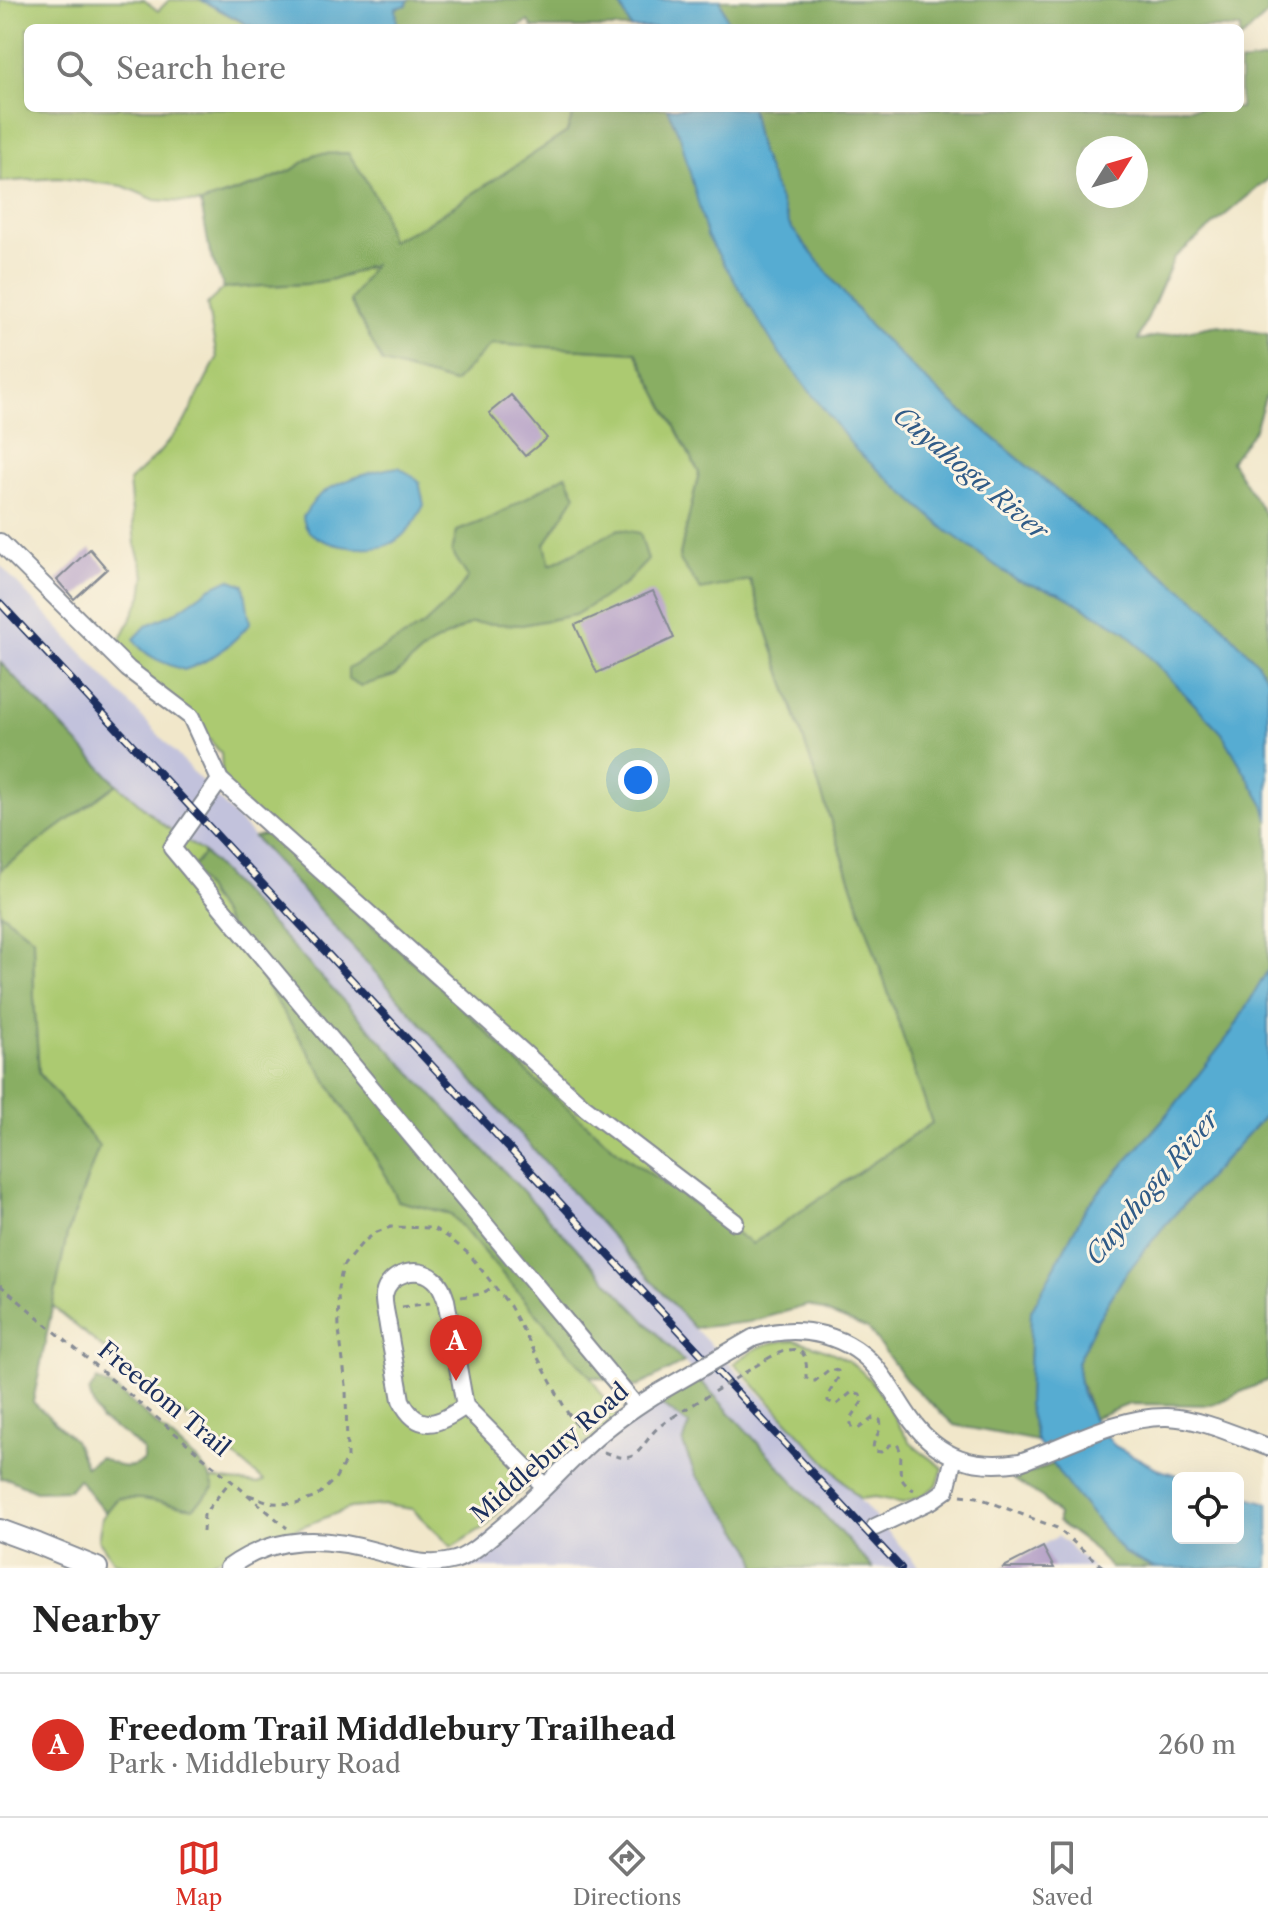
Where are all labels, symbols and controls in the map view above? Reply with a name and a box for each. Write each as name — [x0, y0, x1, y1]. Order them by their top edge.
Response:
search box — [24, 24, 1244, 112]
icon: search — [52, 46, 96, 90]
text: Search here — [116, 50, 286, 87]
north arrow — [1076, 136, 1148, 208]
water label: Cuyahoga River — [887, 399, 1056, 548]
your location — [618, 760, 658, 800]
water label: Cuyahoga River — [1078, 1102, 1227, 1271]
pin: A — [430, 1315, 482, 1381]
street label: Freedom Trail — [92, 1335, 236, 1462]
street label: Middlebury Road — [465, 1376, 635, 1529]
map controls — [1172, 1472, 1244, 1544]
button: locate — [1172, 1472, 1244, 1544]
text: Nearby — [32, 1599, 160, 1641]
text: Freedom Trail Middlebury Trailhead — [108, 1711, 676, 1748]
text: A — [48, 1729, 68, 1761]
text: 260 m — [1158, 1729, 1236, 1761]
text: Park · Middlebury Road — [108, 1748, 401, 1780]
tab: Map — [175, 1836, 222, 1911]
tab: Directions — [573, 1836, 681, 1911]
tab: Saved — [1032, 1836, 1093, 1911]

